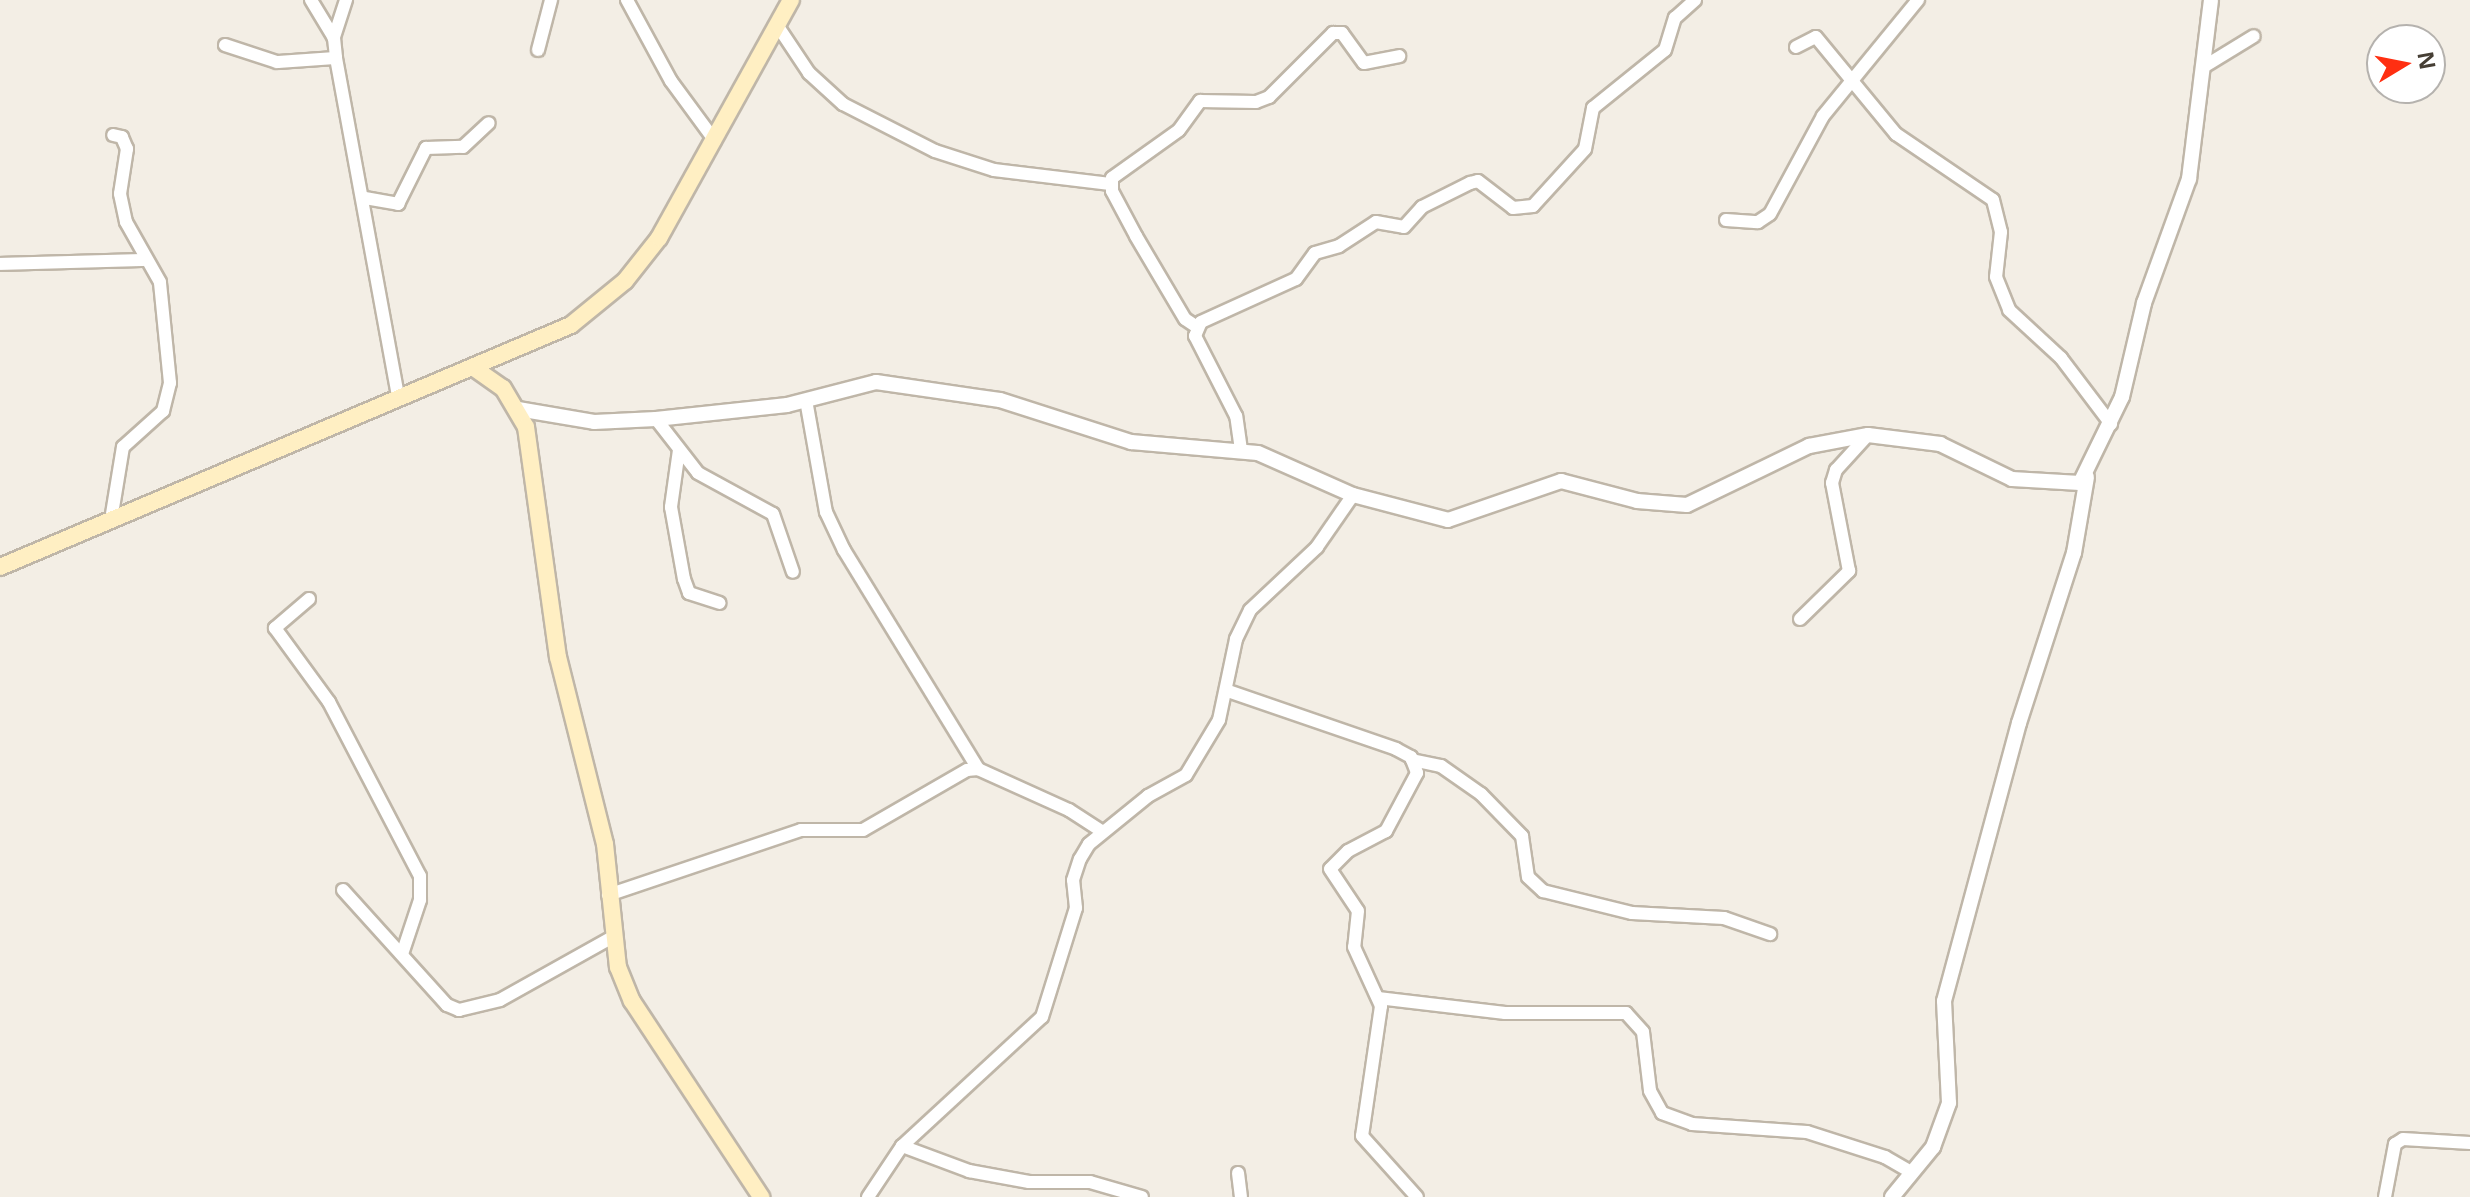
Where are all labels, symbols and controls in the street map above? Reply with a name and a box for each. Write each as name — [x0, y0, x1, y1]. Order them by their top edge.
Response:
north arrow — [2366, 24, 2446, 104]
text: N — [2411, 49, 2444, 72]

